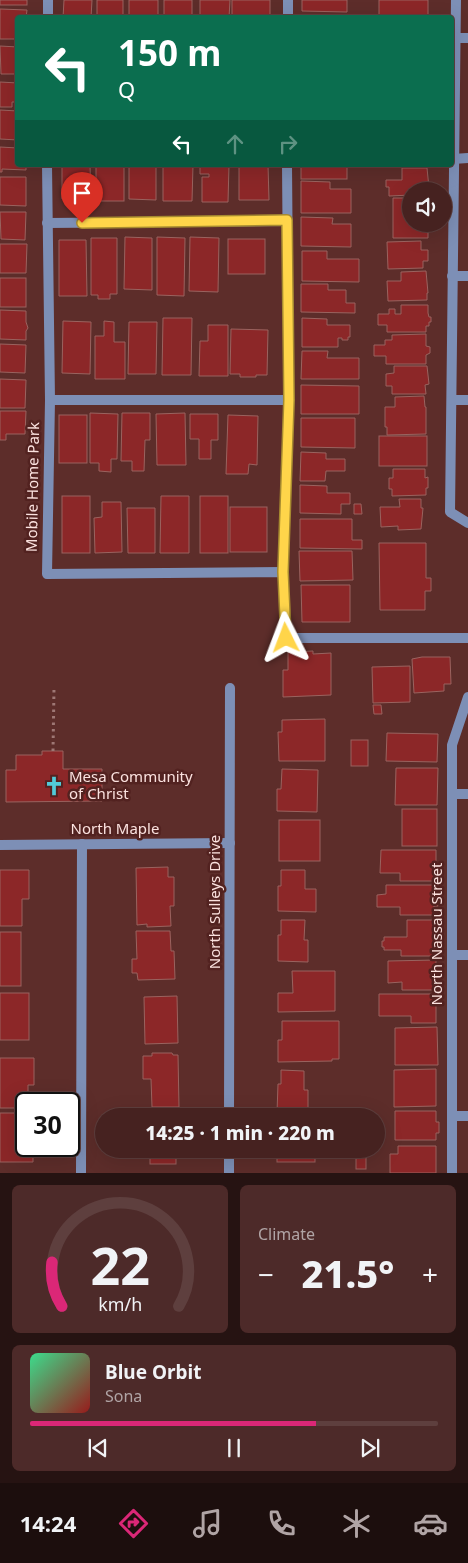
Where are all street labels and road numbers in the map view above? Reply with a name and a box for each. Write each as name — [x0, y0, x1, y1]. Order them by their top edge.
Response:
street label: Mobile Home Park — [21, 422, 43, 552]
street label: North Maple — [71, 818, 159, 838]
street label: North Sulleys Drive — [204, 835, 224, 969]
street label: North Nassau Street — [426, 862, 446, 1005]

